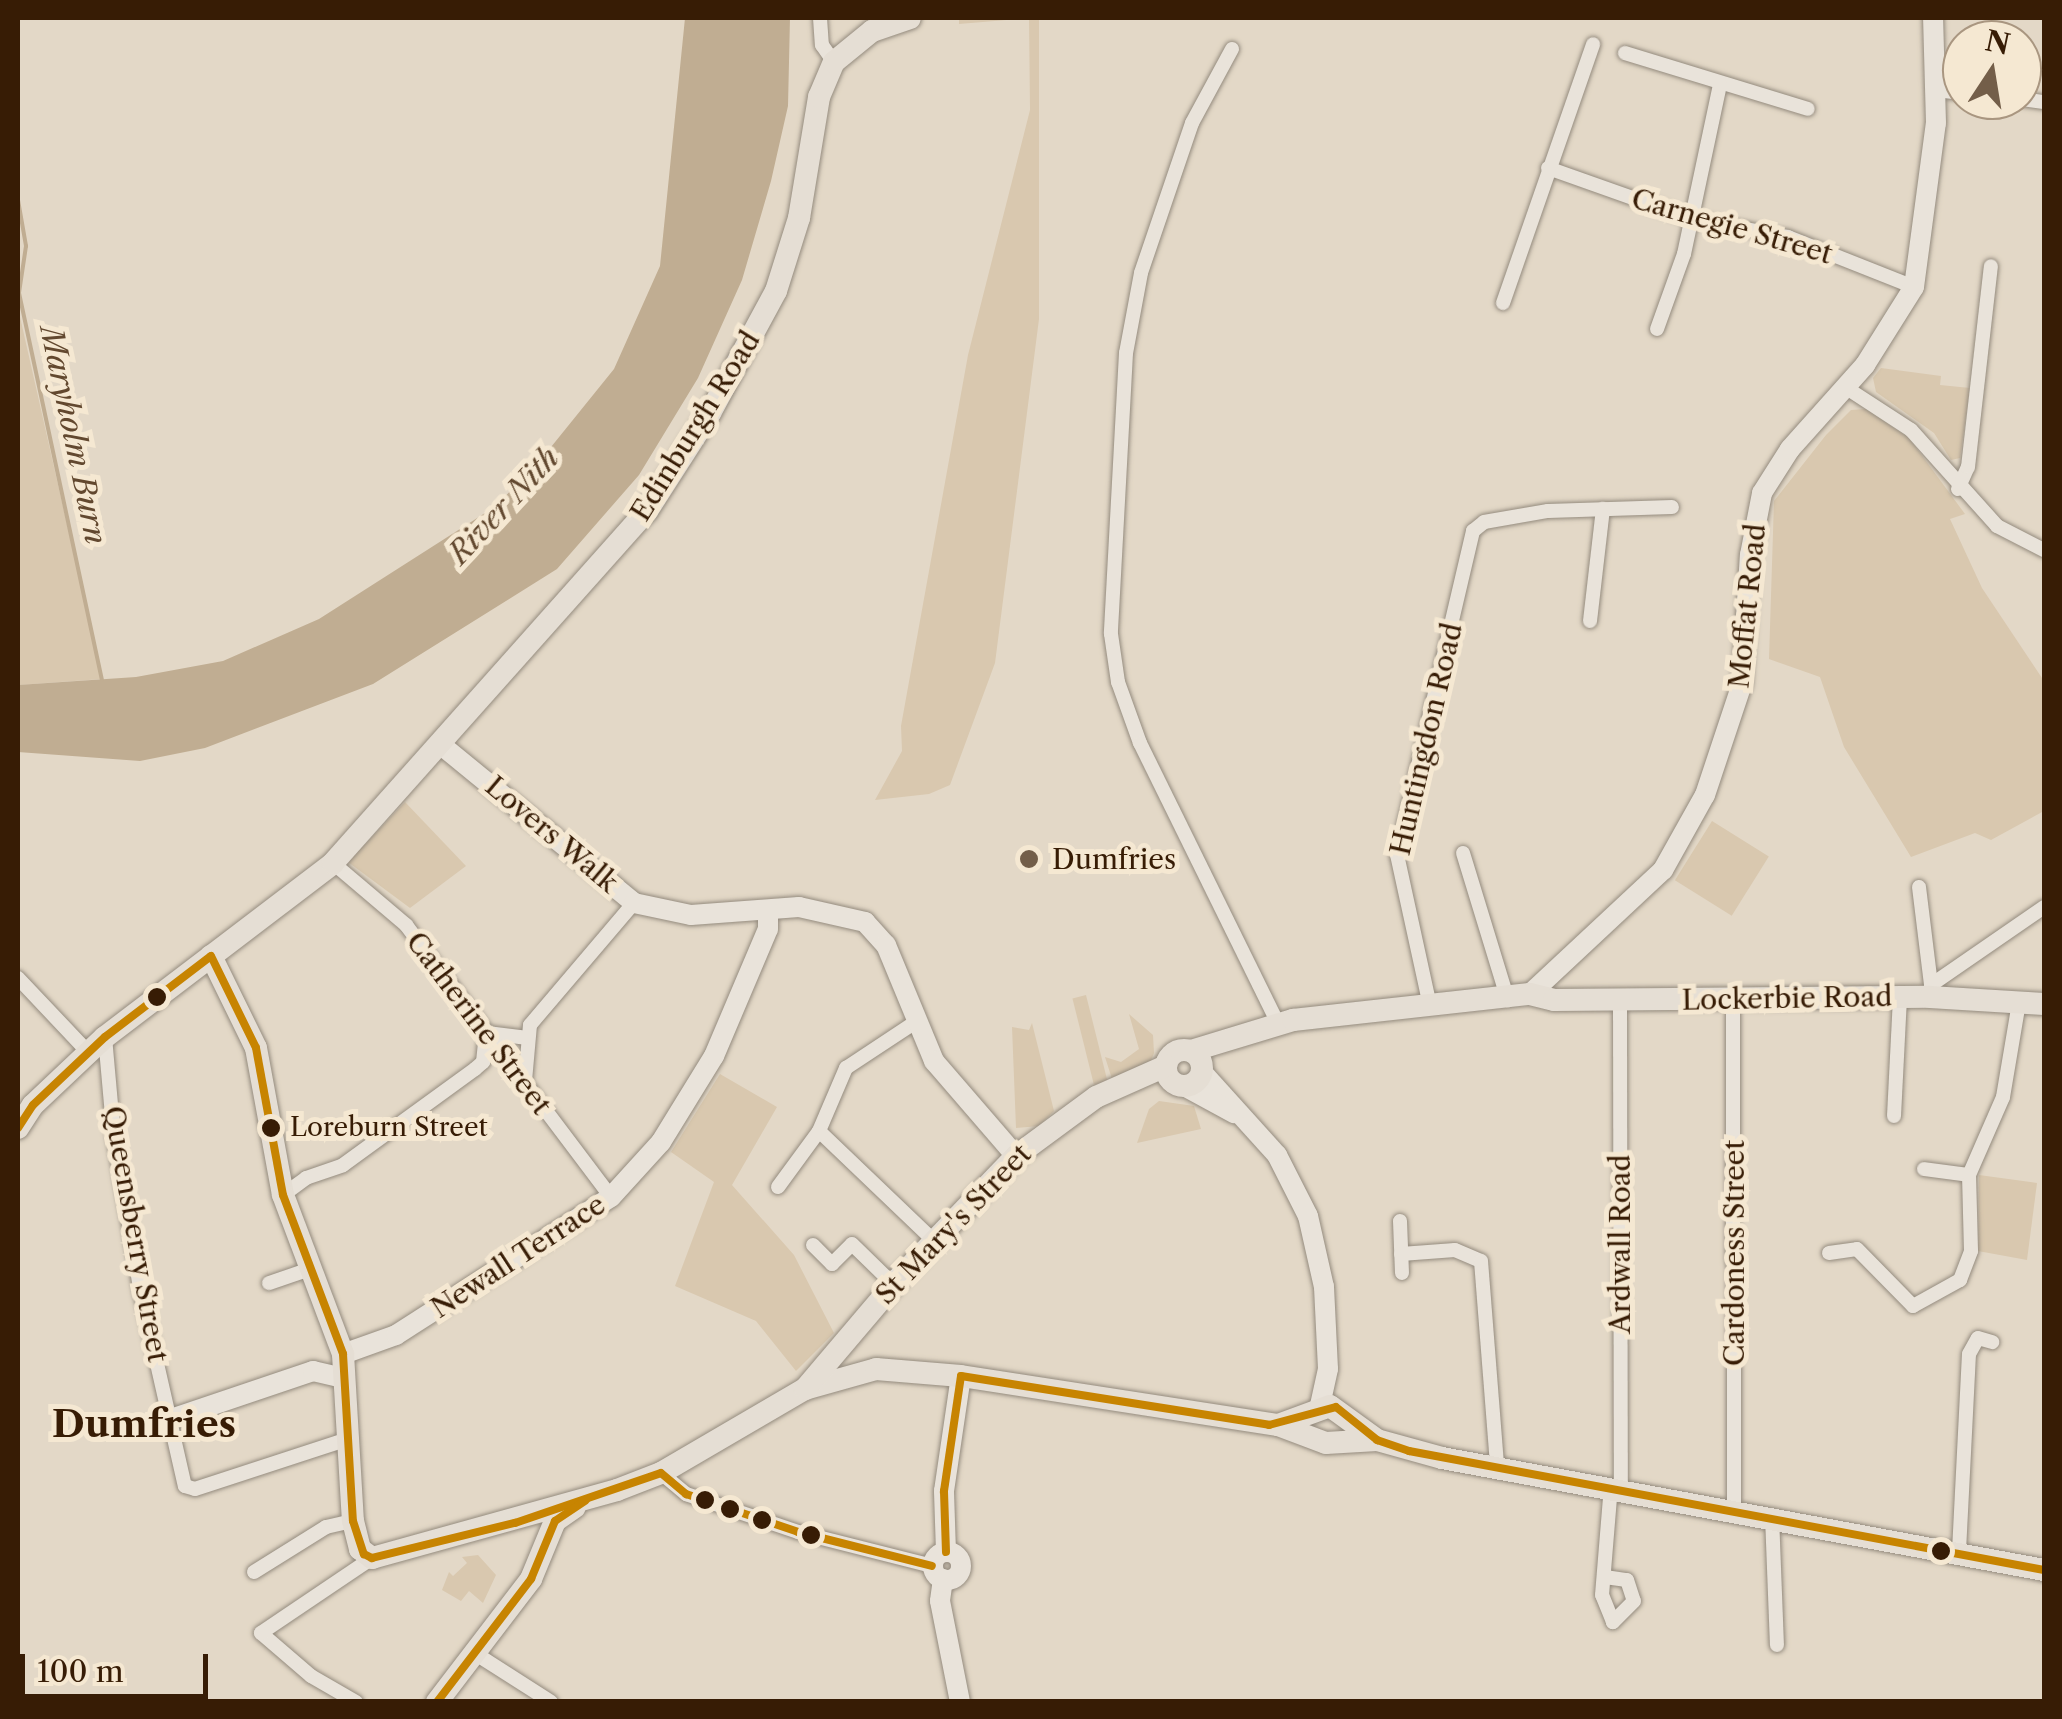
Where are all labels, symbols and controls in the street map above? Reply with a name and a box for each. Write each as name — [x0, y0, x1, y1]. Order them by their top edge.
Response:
north arrow — [1942, 20, 2042, 120]
text: N — [1982, 23, 2013, 62]
street label: Carnegie Street — [1628, 181, 1836, 271]
water label: Maryholm Burn — [32, 322, 114, 548]
street label: Edinburgh Road — [623, 325, 767, 527]
water label: River Nith — [441, 440, 567, 572]
street label: Moffat Road — [1722, 522, 1772, 690]
street label: Huntingdon Road — [1383, 620, 1469, 858]
street label: Lovers Walk — [479, 769, 625, 899]
place label: Dumfries — [1052, 842, 1176, 876]
marker: Dumfries — [1016, 846, 1042, 872]
street label: Catherine Street — [399, 925, 559, 1121]
street label: Lockerbie Road — [1681, 979, 1893, 1017]
unlabelled marker — [147, 987, 167, 1007]
street label: Queensberry Street — [97, 1103, 175, 1365]
place label: Loreburn Street — [290, 1112, 488, 1144]
marker: Loreburn Street — [261, 1118, 281, 1138]
street label: St Mary's Street — [868, 1137, 1038, 1311]
street label: Cardoness Street — [1717, 1140, 1751, 1366]
street label: Ardwall Road — [1603, 1154, 1637, 1334]
street label: Newall Terrace — [424, 1187, 612, 1325]
district label: Dumfries — [52, 1401, 236, 1447]
unlabelled marker — [695, 1490, 715, 1510]
unlabelled marker — [720, 1499, 740, 1519]
unlabelled marker — [752, 1510, 772, 1530]
unlabelled marker — [801, 1525, 821, 1545]
unlabelled marker — [1931, 1541, 1951, 1561]
scale bar — [25, 1634, 212, 1696]
text: 100 m — [37, 1653, 124, 1690]

